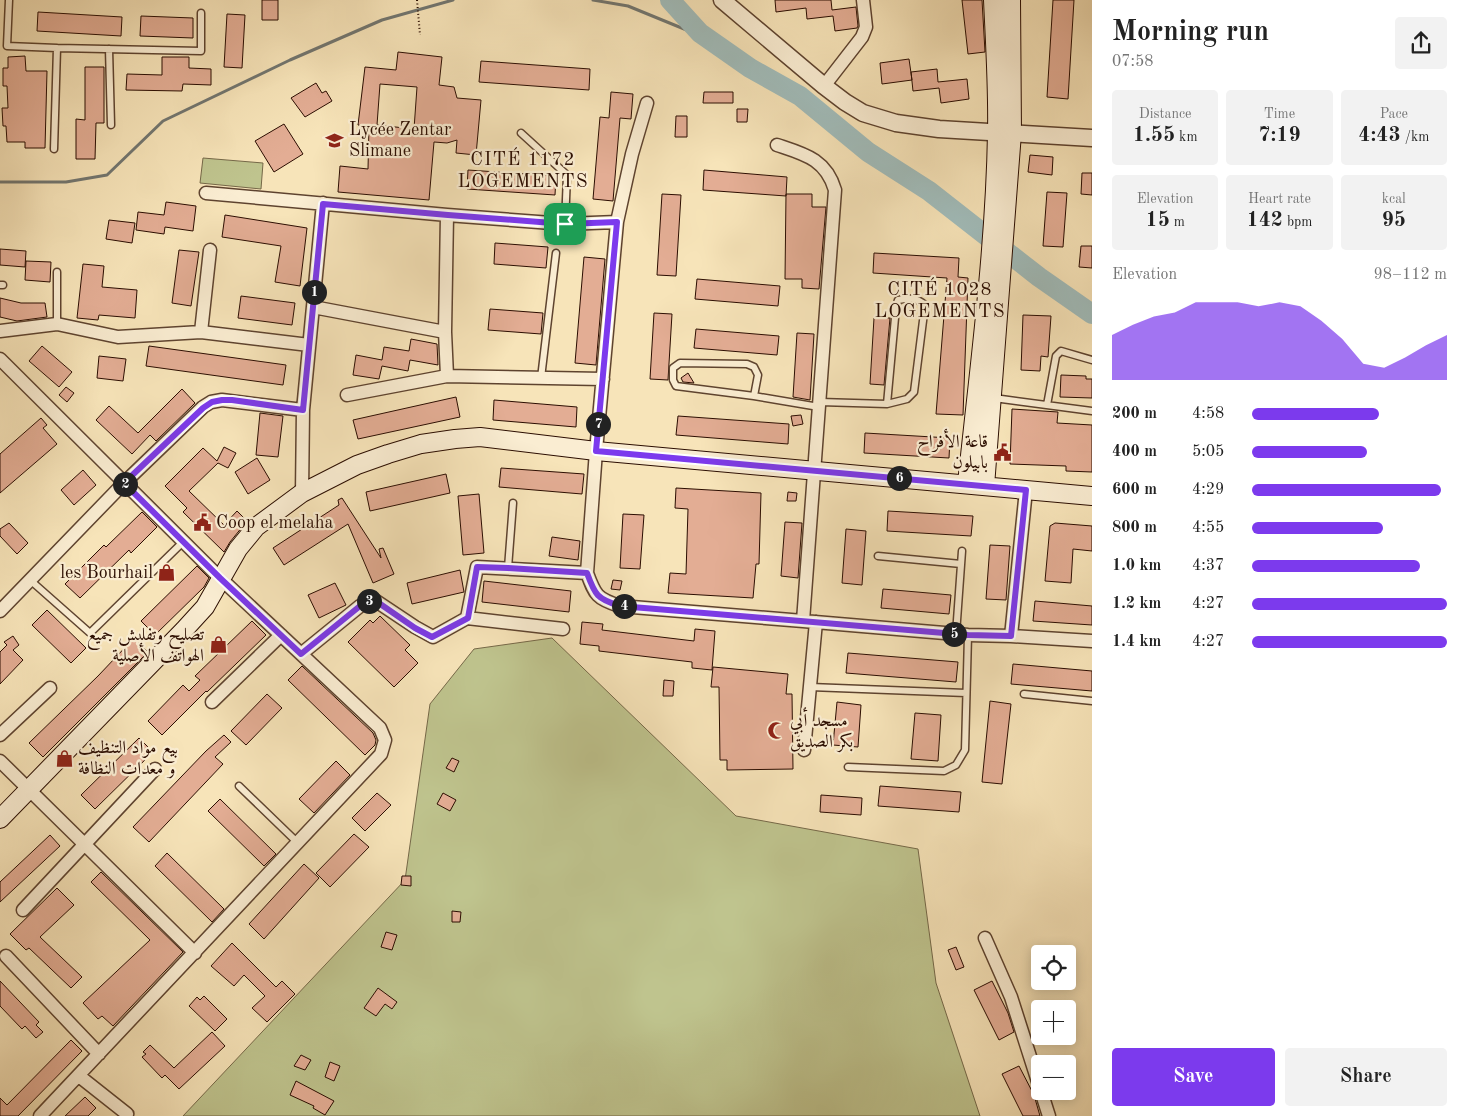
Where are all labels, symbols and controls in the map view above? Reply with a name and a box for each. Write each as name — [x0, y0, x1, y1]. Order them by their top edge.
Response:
button: share — [1395, 17, 1447, 69]
text: Morning run — [1112, 19, 1269, 47]
text: 07:58 — [1112, 54, 1154, 70]
text: Distance — [1139, 107, 1192, 121]
text: Time — [1264, 107, 1295, 121]
text: Pace — [1380, 107, 1408, 121]
place label: Lycée Zentar Slimane — [349, 121, 452, 160]
text: 1.55 — [1133, 125, 1175, 146]
text: 7:19 — [1258, 125, 1301, 146]
text: 4:43 — [1358, 125, 1401, 146]
school or university icon: Lycée Zentar Slimane — [325, 130, 345, 150]
text: km — [1175, 130, 1198, 144]
text: /km — [1401, 130, 1429, 144]
district label: CITÉ 1172 LOGEMENTS — [458, 147, 588, 192]
text: Elevation — [1137, 192, 1194, 206]
text: Heart rate — [1248, 192, 1311, 206]
text: kcal — [1382, 192, 1406, 206]
pin — [544, 203, 586, 245]
icon: arrive — [551, 210, 579, 238]
text: 15 — [1145, 210, 1170, 231]
text: 142 — [1246, 210, 1283, 231]
text: 95 — [1382, 210, 1406, 231]
text: m — [1170, 215, 1185, 229]
text: bpm — [1283, 215, 1313, 229]
text: Elevation — [1112, 267, 1177, 283]
text: 98–112 m — [1373, 267, 1447, 283]
district label: CITÉ 1028 LOGEMENTS — [875, 277, 1005, 322]
pin: 1 — [302, 280, 326, 304]
text: 1 — [310, 285, 319, 299]
text: 200 m — [1112, 406, 1157, 422]
text: 4:58 — [1192, 406, 1224, 422]
pin: 7 — [586, 412, 610, 436]
text: 7 — [594, 417, 603, 431]
place label: قاعة الأفراح بابيلون — [917, 428, 988, 473]
public building icon: قاعة الأفراح بابيلون — [992, 442, 1012, 462]
text: 400 m — [1112, 444, 1157, 460]
text: 5:05 — [1192, 444, 1224, 460]
pin: 6 — [886, 466, 912, 490]
text: 6 — [895, 471, 904, 485]
pin: 2 — [112, 472, 138, 496]
text: 2 — [121, 477, 130, 491]
text: 600 m — [1112, 482, 1157, 498]
text: 4:29 — [1192, 482, 1224, 498]
public building icon: Coop el melaha — [192, 513, 212, 533]
place label: Coop el melaha — [216, 514, 334, 532]
text: 800 m — [1112, 520, 1157, 536]
text: 4:55 — [1192, 520, 1224, 536]
text: 1.0 km — [1112, 558, 1161, 574]
text: 4:37 — [1192, 558, 1224, 574]
shop icon: les Bourhail — [157, 563, 177, 583]
place label: les Bourhail — [60, 564, 153, 582]
pin: 3 — [356, 588, 382, 614]
text: 3 — [365, 594, 374, 608]
pin: 4 — [612, 594, 636, 618]
text: 1.2 km — [1112, 596, 1161, 612]
text: 4:27 — [1192, 596, 1224, 612]
text: 4 — [620, 599, 629, 613]
pin: 5 — [942, 622, 966, 646]
place label: تصليح وتفليش جميع الهواتف الأصلية — [87, 626, 205, 666]
text: 5 — [950, 627, 959, 641]
text: 1.4 km — [1112, 634, 1161, 650]
text: 4:27 — [1192, 634, 1224, 650]
shop icon: تصليح وتفليش جميع الهواتف الأصلية — [208, 635, 228, 655]
place label: مسجد أبي بكر الصديق — [790, 707, 853, 753]
mosque icon: مسجد أبي بكر الصديق — [766, 721, 786, 741]
place label: بيع مواد التنظيف و معدات النظافة — [78, 739, 178, 779]
shop icon: بيع مواد التنظيف و معدات النظافة — [54, 748, 74, 768]
map controls — [1031, 945, 1076, 1100]
button: locate — [1031, 945, 1076, 990]
button: + — [1031, 1000, 1076, 1045]
button: Save — [1112, 1048, 1275, 1106]
button: Share — [1285, 1048, 1447, 1106]
button: − — [1031, 1055, 1076, 1100]

